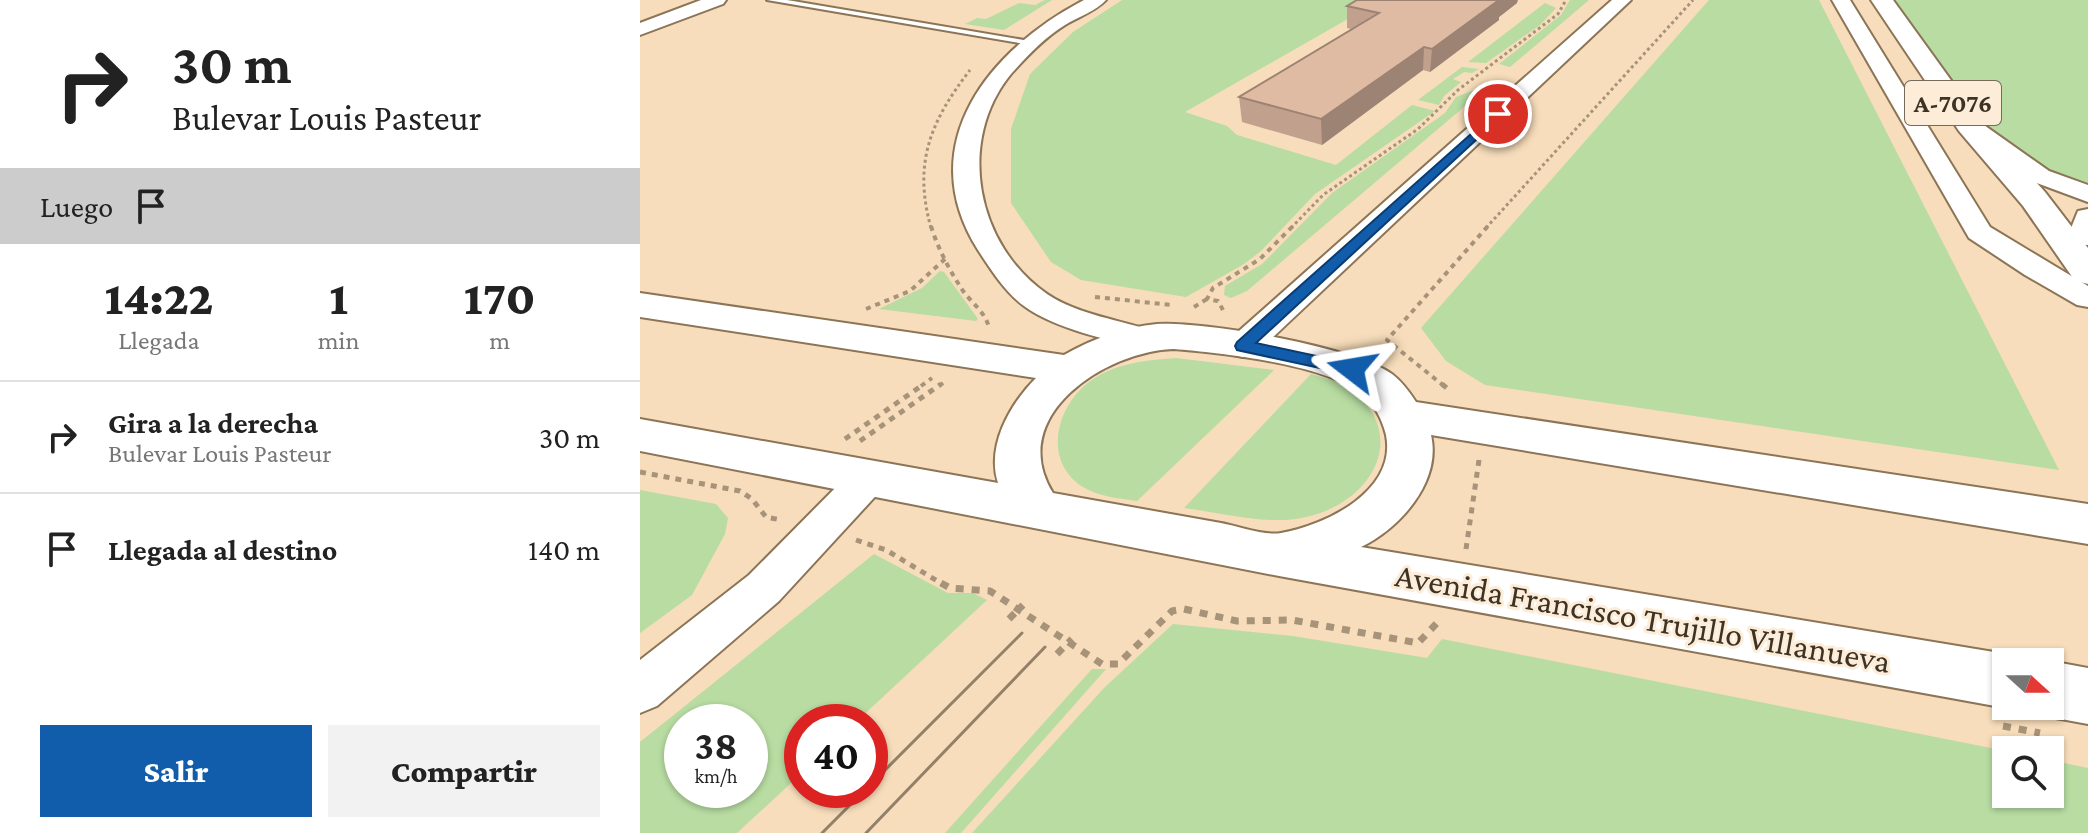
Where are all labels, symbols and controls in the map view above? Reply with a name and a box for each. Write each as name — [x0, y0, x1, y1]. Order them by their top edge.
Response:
icon: right — [40, 32, 144, 136]
text: 30 m — [172, 33, 292, 95]
pin — [1464, 80, 1532, 148]
road number: A-7076 — [1905, 81, 2001, 125]
icon: arrive — [1476, 92, 1520, 136]
text: Bulevar Louis Pasteur — [172, 98, 481, 138]
icon: arrive — [129, 184, 173, 228]
text: Luego — [40, 190, 113, 223]
text: 14:22 — [104, 271, 213, 324]
text: 1 — [329, 271, 348, 324]
text: 170 — [464, 271, 536, 324]
text: Llegada — [118, 326, 200, 355]
text: min — [318, 326, 359, 355]
text: m — [489, 326, 510, 355]
position arrow — [1310, 327, 1394, 411]
text: Gira a la derecha — [108, 406, 318, 439]
icon: right — [40, 415, 84, 459]
text: 30 m — [539, 421, 600, 454]
text: Bulevar Louis Pasteur — [108, 439, 332, 468]
icon: arrive — [40, 527, 84, 571]
text: Llegada al destino — [108, 533, 337, 566]
text: 140 m — [528, 533, 600, 566]
street label: Avenida Francisco Trujillo Villanueva — [1392, 556, 1894, 681]
north arrow — [1992, 648, 2064, 720]
map controls — [1992, 648, 2064, 808]
speed limit sign: 40 — [784, 704, 888, 808]
text: 38 — [695, 723, 737, 768]
button: Salir — [40, 725, 312, 817]
button: Compartir — [328, 725, 600, 817]
button: search — [1992, 736, 2064, 808]
text: km/h — [694, 765, 738, 787]

